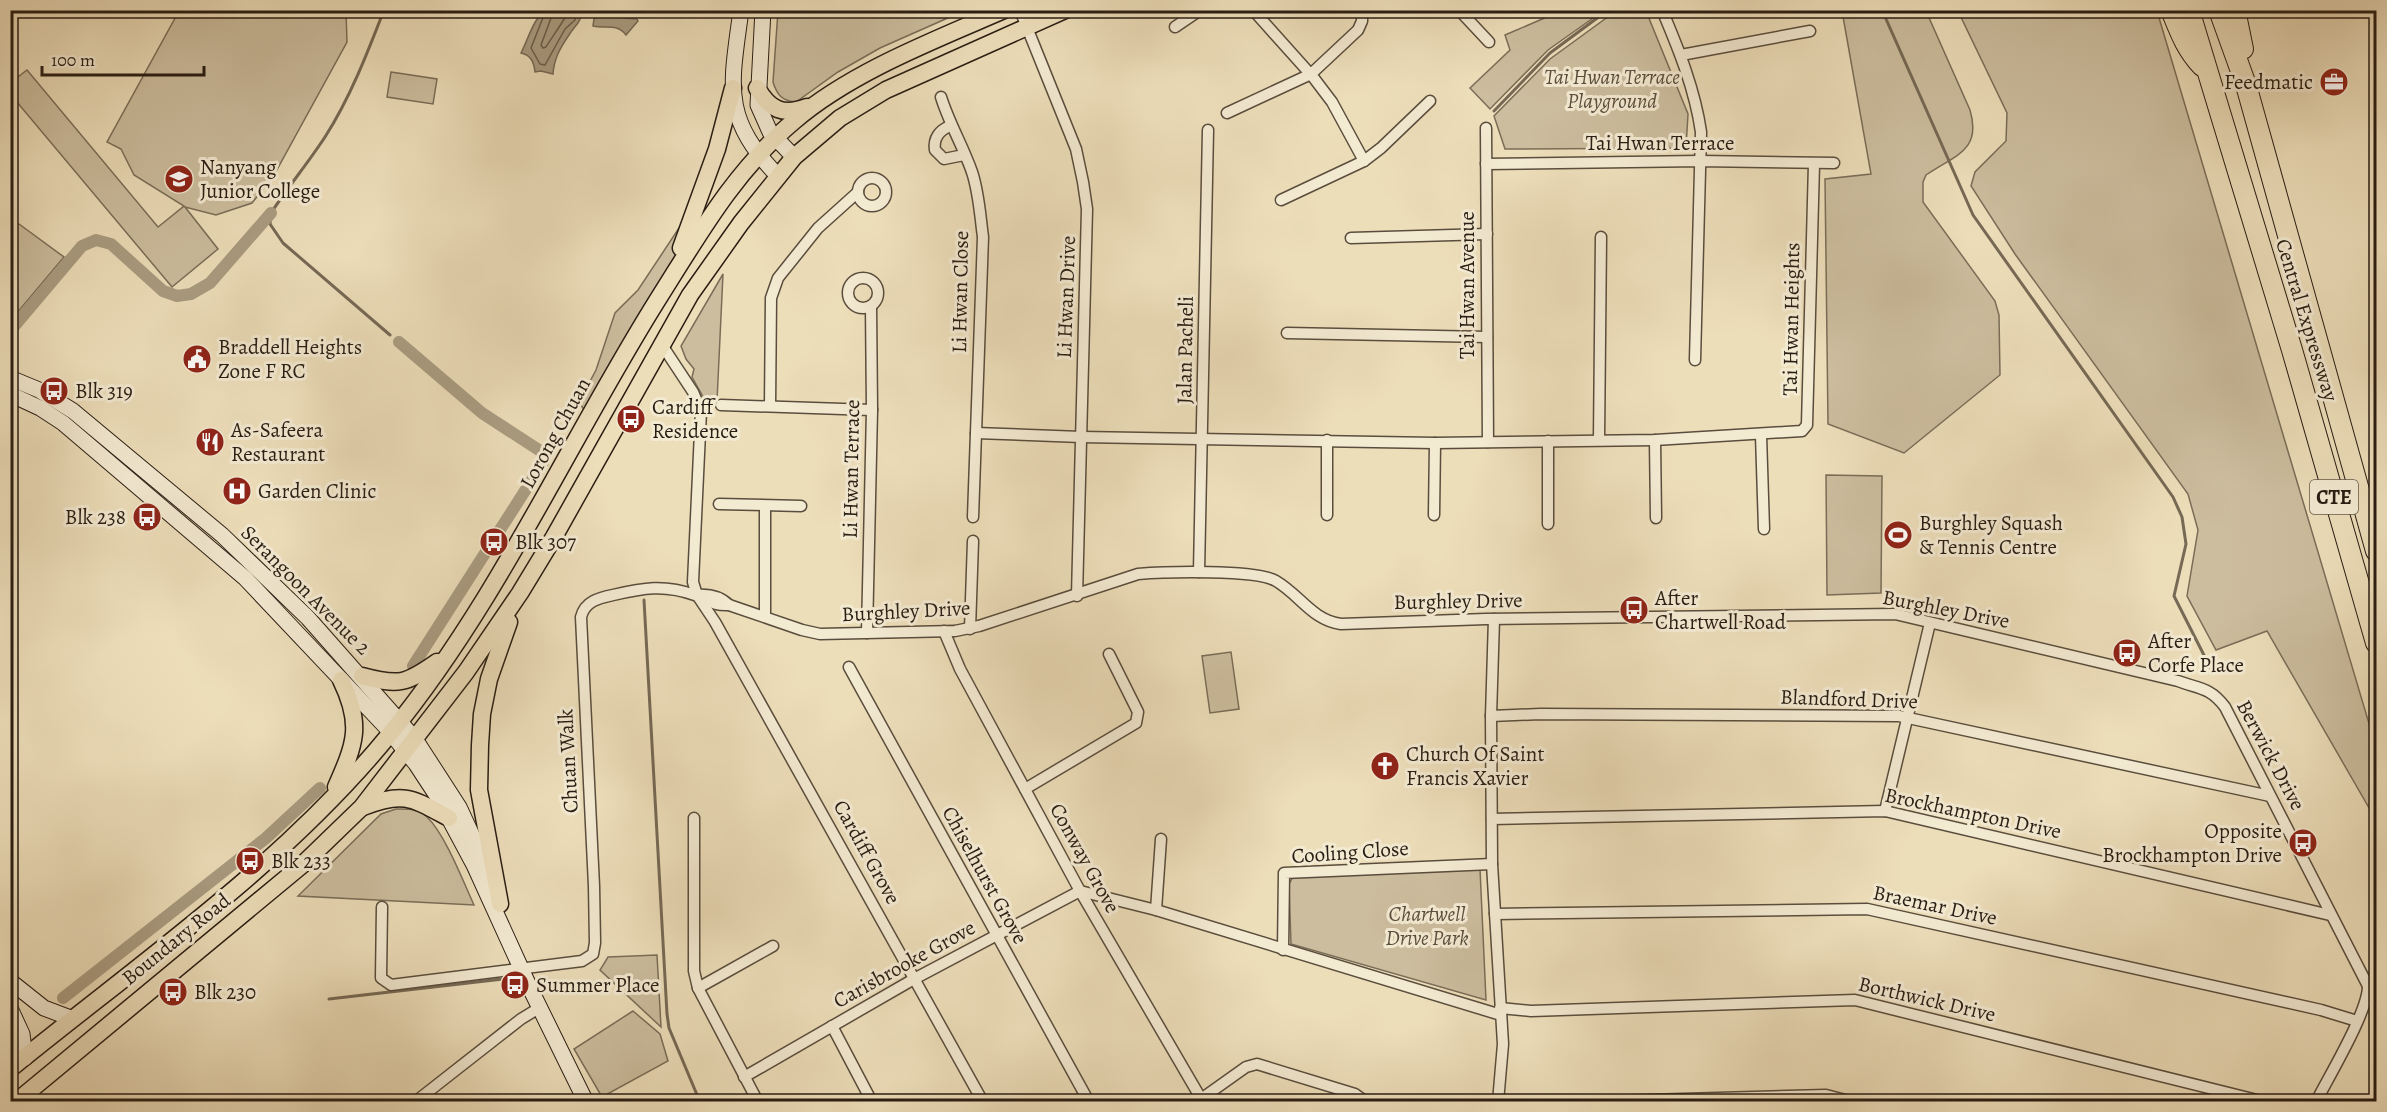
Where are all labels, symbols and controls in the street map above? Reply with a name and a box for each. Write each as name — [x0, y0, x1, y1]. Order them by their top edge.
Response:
scale bar — [42, 39, 204, 77]
text: 100 m — [51, 48, 95, 72]
park label: Tai Hwan Terrace Playground — [1544, 63, 1680, 115]
office icon: Feedmatic — [2318, 66, 2350, 98]
place label: Feedmatic — [2224, 68, 2313, 96]
street label: Tai Hwan Terrace — [1586, 129, 1734, 157]
place label: Nanyang Junior College — [200, 153, 320, 205]
school or university icon: Nanyang Junior College — [163, 163, 195, 195]
street label: Tai Hwan Avenue — [1453, 211, 1481, 359]
street label: Li Hwan Close — [945, 231, 975, 353]
street label: Li Hwan Drive — [1050, 235, 1082, 359]
street label: Central Expressway — [2269, 235, 2345, 405]
street label: Tai Hwan Heights — [1776, 242, 1806, 396]
street label: Jalan Pacheli — [1170, 296, 1200, 404]
place label: Braddell Heights Zone F RC — [218, 333, 362, 385]
public building icon: Braddell Heights Zone F RC — [181, 343, 213, 375]
street label: Lorong Chuan — [513, 373, 597, 493]
bus stop icon: Blk 319 — [38, 375, 70, 407]
place label: Blk 319 — [75, 377, 133, 405]
place label: Cardiff Residence — [652, 393, 738, 445]
street label: Li Hwan Terrace — [836, 399, 866, 539]
bus stop icon: Cardiff Residence — [615, 403, 647, 435]
place label: As-Safeera Restaurant — [230, 416, 325, 468]
restaurant icon: As-Safeera Restaurant — [194, 426, 226, 458]
hospital icon: Garden Clinic — [221, 475, 253, 507]
place label: Garden Clinic — [258, 477, 376, 505]
road number: CTE — [2310, 480, 2358, 514]
bus stop icon: Blk 238 — [131, 501, 163, 533]
place label: Blk 238 — [65, 503, 126, 531]
place label: Burghley Squash & Tennis Centre — [1919, 509, 2063, 561]
street label: Serangoon Avenue 2 — [235, 519, 377, 661]
sports icon: Burghley Squash & Tennis Centre — [1882, 519, 1914, 551]
bus stop icon: Blk 307 — [478, 526, 510, 558]
place label: Blk 307 — [515, 528, 576, 556]
street label: Burghley Drive — [1880, 583, 2012, 635]
place label: After Chartwell Road — [1654, 584, 1787, 636]
street label: Burghley Drive — [1393, 586, 1523, 616]
street label: Burghley Drive — [841, 594, 971, 628]
bus stop icon: After Chartwell Road — [1618, 594, 1650, 626]
place label: After Corfe Place — [2147, 627, 2244, 679]
bus stop icon: After Corfe Place — [2111, 637, 2143, 669]
street label: Blandford Drive — [1780, 683, 1918, 715]
street label: Berwick Drive — [2230, 695, 2312, 815]
street label: Chuan Walk — [551, 708, 585, 814]
place label: Church Of Saint Francis Xavier — [1406, 740, 1544, 792]
church icon: Church Of Saint Francis Xavier — [1369, 750, 1401, 782]
street label: Brockhampton Drive — [1882, 781, 2064, 845]
street label: Cardiff Grove — [827, 795, 907, 909]
street label: Conway Grove — [1043, 798, 1127, 918]
street label: Chiselhurst Grove — [936, 801, 1034, 949]
place label: Opposite Brockhampton Drive — [2102, 817, 2282, 869]
bus stop icon: Opposite Brockhampton Drive — [2287, 827, 2319, 859]
street label: Cooling Close — [1290, 834, 1410, 870]
bus stop icon: Blk 233 — [234, 845, 266, 877]
place label: Blk 233 — [271, 847, 331, 875]
street label: Braemar Drive — [1870, 878, 2000, 932]
street label: Boundary Road — [116, 886, 237, 992]
park label: Chartwell Drive Park — [1385, 900, 1469, 952]
street label: Carisbrooke Grove — [828, 913, 980, 1015]
bus stop icon: Summer Place — [499, 969, 531, 1001]
street label: Borthwick Drive — [1856, 970, 1998, 1028]
place label: Summer Place — [536, 971, 660, 999]
bus stop icon: Blk 230 — [157, 976, 189, 1008]
place label: Blk 230 — [194, 978, 256, 1006]

